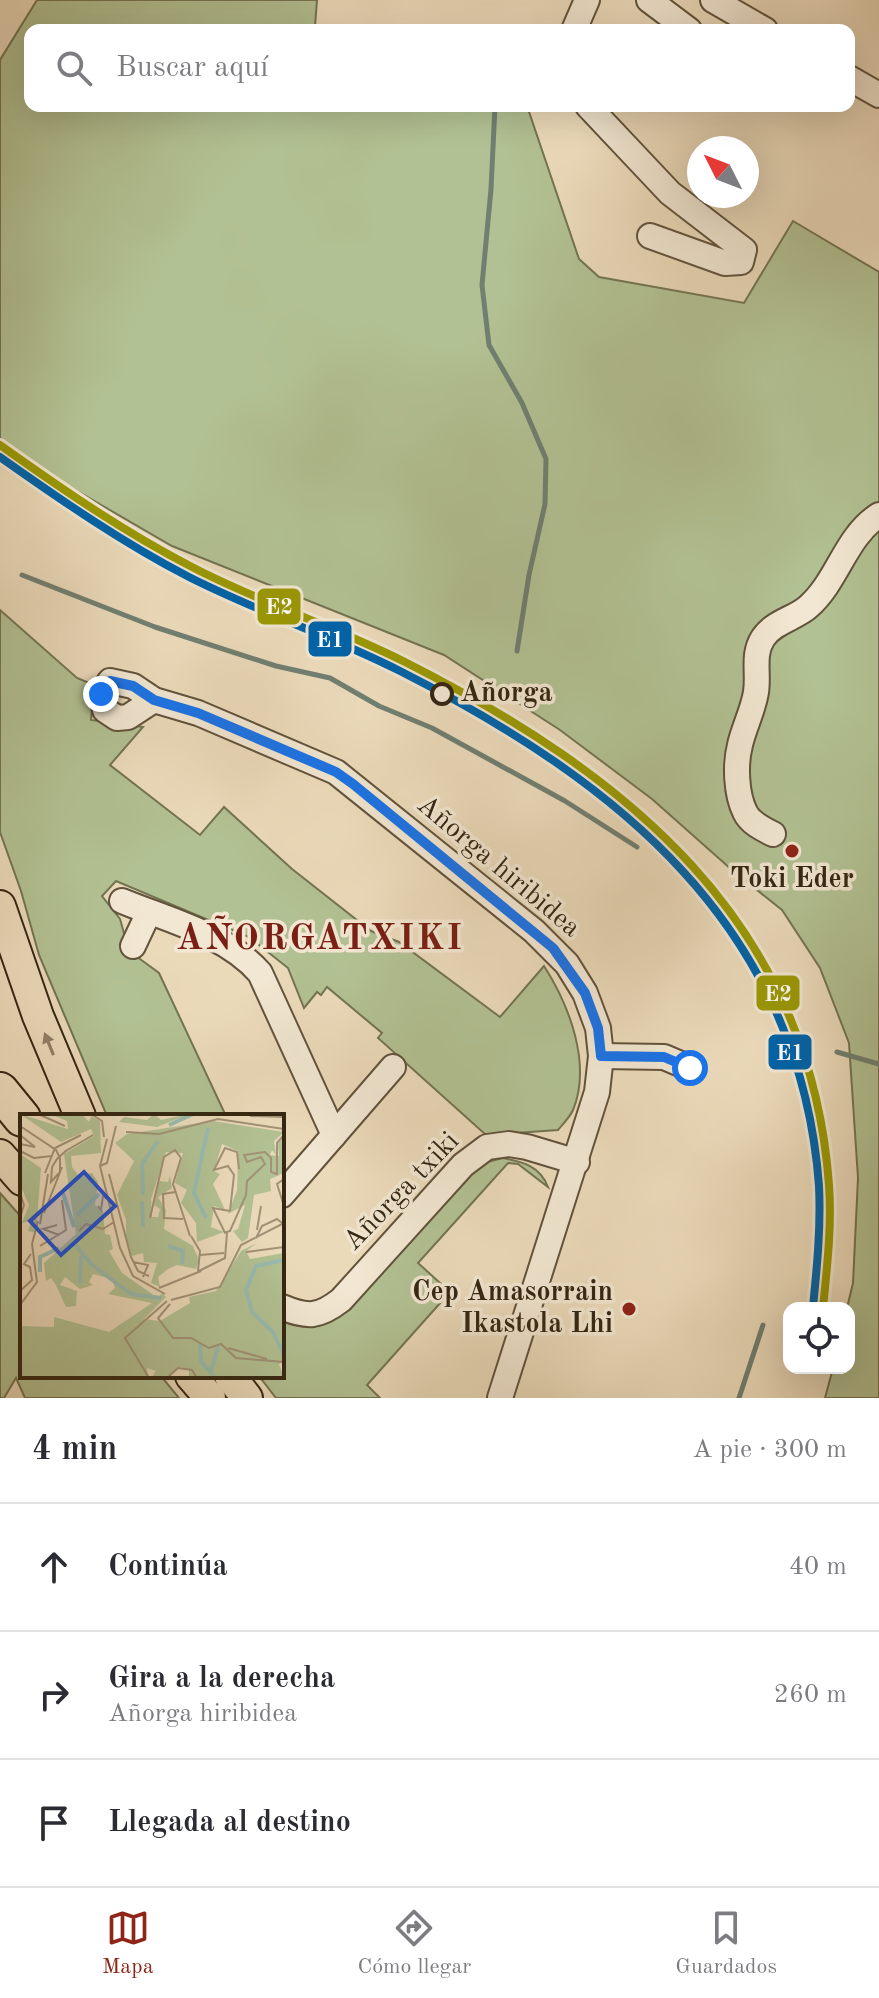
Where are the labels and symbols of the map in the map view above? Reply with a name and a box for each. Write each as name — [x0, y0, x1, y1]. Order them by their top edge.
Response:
north arrow — [687, 136, 759, 208]
line badge: E2 — [256, 587, 302, 626]
text: E2 — [265, 597, 293, 619]
line badge: E1 — [307, 620, 353, 658]
text: E1 — [316, 630, 344, 652]
route end — [83, 676, 119, 712]
place label: Añorga — [460, 680, 553, 708]
marker: Añorga — [431, 683, 453, 705]
street label: Añorga hiribidea — [411, 791, 585, 943]
marker: Toki Eder — [783, 842, 801, 860]
place label: Toki Eder — [730, 866, 854, 894]
district label: AÑORGATXIKI — [176, 915, 464, 958]
line badge: E2 — [755, 974, 801, 1012]
text: E2 — [764, 984, 792, 1006]
one-way arrow — [43, 1032, 56, 1056]
line badge: E1 — [767, 1033, 813, 1071]
text: E1 — [776, 1043, 804, 1065]
route start — [672, 1050, 708, 1086]
inset map — [20, 1114, 284, 1378]
street label: Añorga txiki — [339, 1127, 465, 1257]
place label: Cep Amasorrain Ikastola Lhi — [412, 1279, 613, 1339]
marker: Cep Amasorrain Ikastola Lhi — [620, 1300, 638, 1318]

